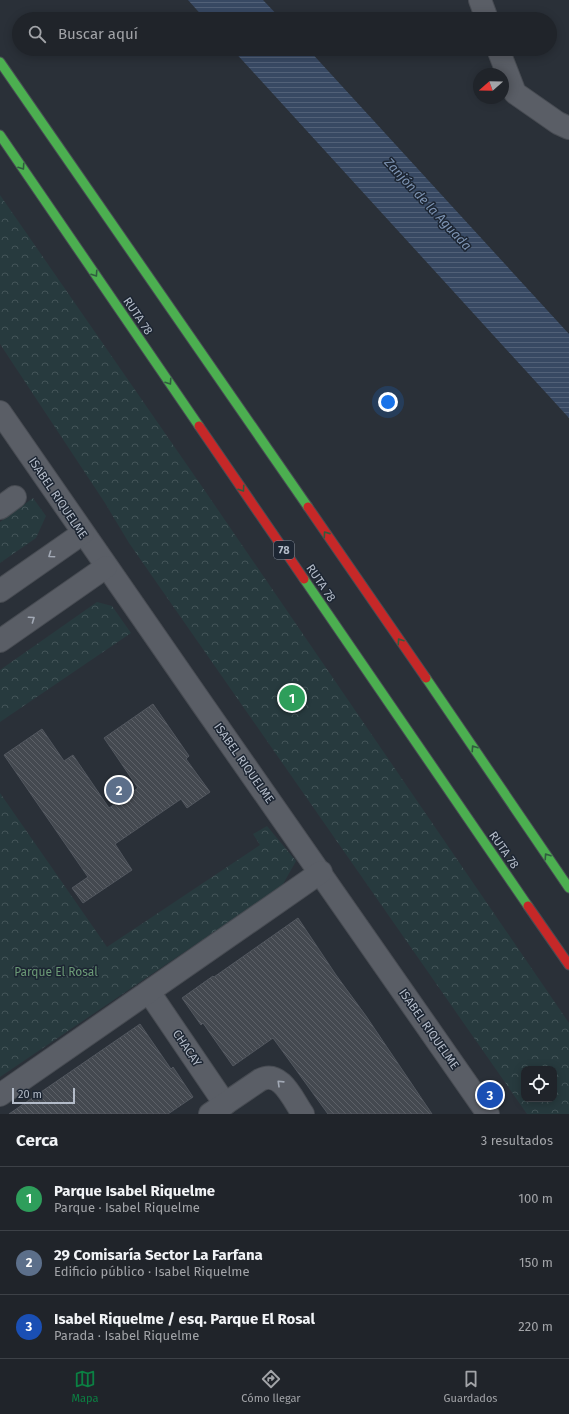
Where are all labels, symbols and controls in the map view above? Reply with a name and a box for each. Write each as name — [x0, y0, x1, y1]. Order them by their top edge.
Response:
search box — [12, 12, 557, 56]
icon: search — [26, 23, 48, 45]
text: Buscar aquí — [58, 25, 138, 43]
north arrow — [473, 68, 509, 104]
water label: Zanjón de la Aguada — [381, 154, 475, 253]
one-way arrow — [17, 163, 25, 170]
one-way arrow — [90, 270, 97, 277]
street label: RUTA 78 — [120, 294, 156, 338]
one-way arrow — [164, 378, 172, 385]
your location — [378, 392, 398, 412]
street label: ISABEL RIQUELME — [26, 455, 90, 541]
one-way arrow — [237, 485, 245, 492]
one-way arrow — [323, 531, 331, 538]
road number: 78 — [274, 541, 294, 559]
one-way arrow — [48, 550, 55, 558]
street label: RUTA 78 — [303, 561, 339, 605]
one-way arrow — [28, 616, 35, 624]
one-way arrow — [397, 638, 405, 645]
pin: 1 — [279, 683, 305, 713]
street label: ISABEL RIQUELME — [211, 720, 277, 806]
one-way arrow — [472, 746, 479, 753]
pin: 2 — [106, 775, 132, 805]
street label: RUTA 78 — [486, 829, 522, 872]
one-way arrow — [545, 853, 552, 860]
park label: Parque El Rosal — [14, 965, 98, 979]
street label: ISABEL RIQUELME — [396, 986, 462, 1072]
street label: CHACAY — [170, 1027, 205, 1069]
map controls — [521, 1066, 557, 1102]
button: locate — [521, 1066, 557, 1102]
one-way arrow — [277, 1080, 285, 1088]
pin: 3 — [477, 1080, 503, 1110]
scale bar — [12, 1086, 75, 1105]
text: 20 m — [18, 1088, 42, 1101]
text: Cerca — [16, 1130, 58, 1151]
text: 3 resultados — [481, 1133, 553, 1148]
text: Parque Isabel Riquelme — [54, 1182, 215, 1200]
text: 1 — [26, 1191, 32, 1206]
text: 100 m — [518, 1191, 553, 1206]
text: Parque · Isabel Riquelme — [54, 1200, 200, 1215]
text: 29 Comisaría Sector La Farfana — [54, 1246, 263, 1264]
text: 2 — [26, 1255, 32, 1270]
text: 150 m — [519, 1255, 553, 1270]
text: Edificio público · Isabel Riquelme — [54, 1264, 249, 1279]
text: Isabel Riquelme / esq. Parque El Rosal — [54, 1310, 315, 1328]
text: 3 — [26, 1319, 32, 1334]
text: 220 m — [518, 1319, 553, 1334]
text: Parada · Isabel Riquelme — [54, 1328, 199, 1343]
tab: Mapa — [71, 1368, 98, 1405]
tab: Cómo llegar — [241, 1368, 301, 1405]
tab: Guardados — [444, 1368, 498, 1405]

